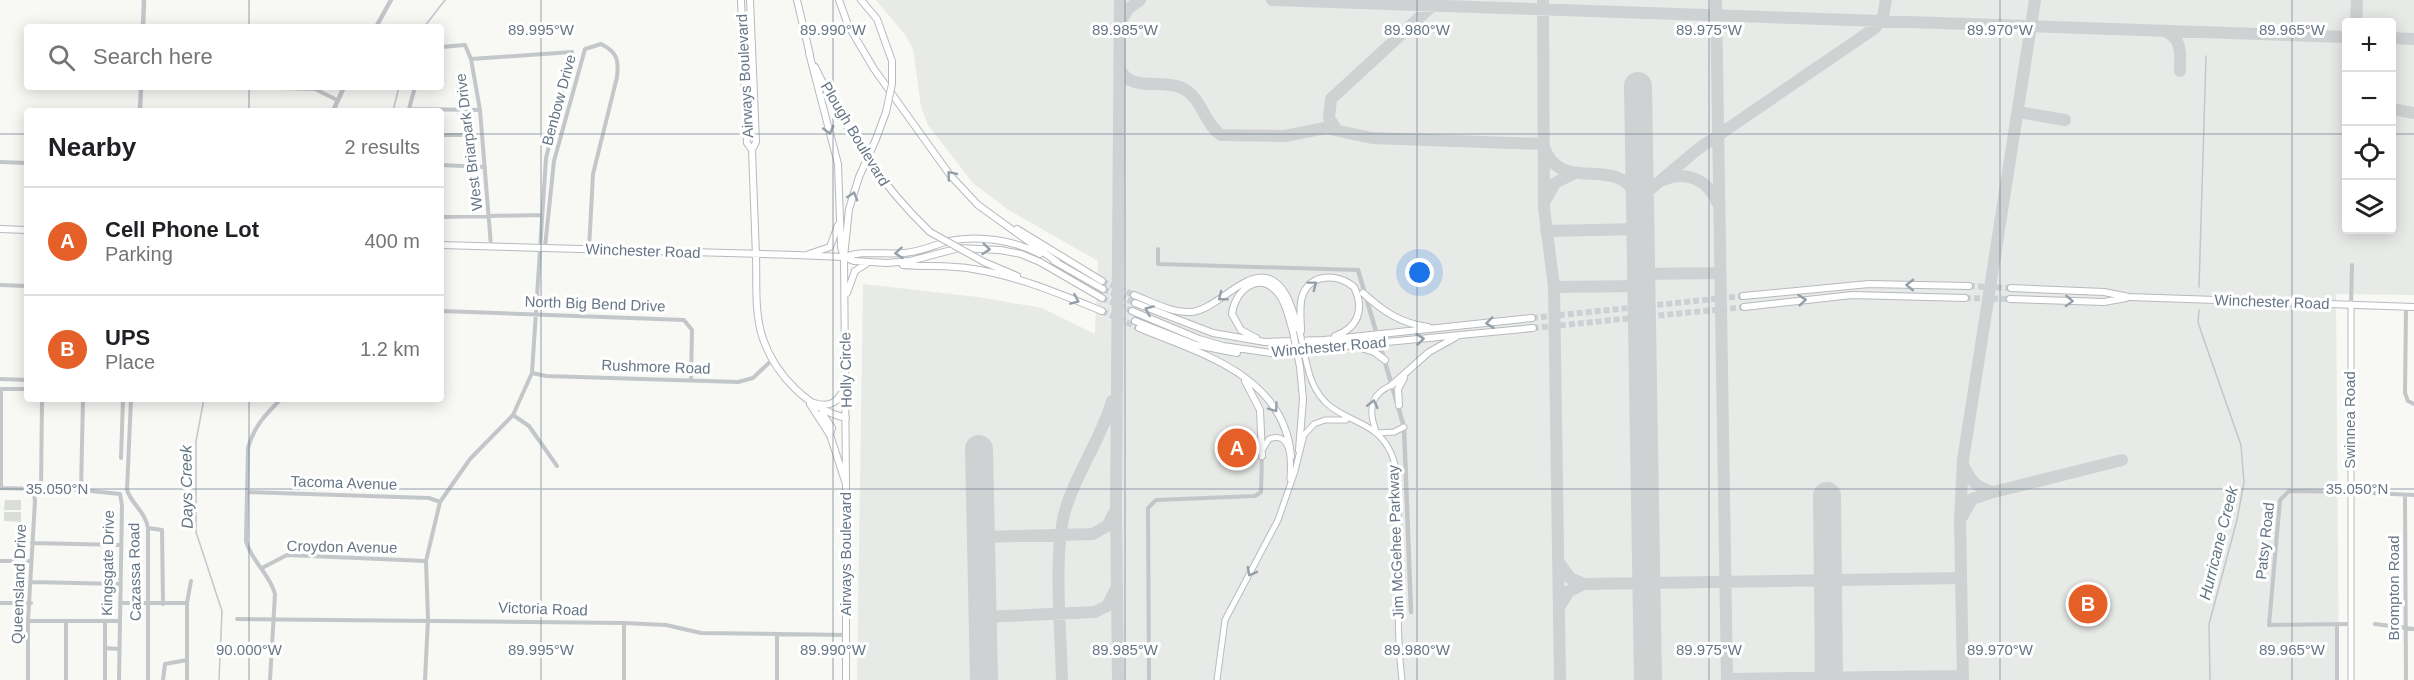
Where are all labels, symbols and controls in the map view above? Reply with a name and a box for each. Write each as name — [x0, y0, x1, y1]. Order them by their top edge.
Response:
street label: Airways Boulevard — [733, 14, 756, 138]
map controls — [2342, 18, 2396, 234]
button: + — [2342, 18, 2396, 72]
text: 89.995°W — [508, 21, 575, 38]
text: 89.990°W — [800, 21, 867, 38]
text: 89.985°W — [1092, 21, 1159, 38]
text: 89.980°W — [1384, 21, 1451, 38]
text: 89.975°W — [1676, 21, 1743, 38]
text: 89.970°W — [1967, 21, 2034, 38]
text: 89.965°W — [2259, 21, 2326, 38]
search box — [24, 24, 444, 90]
icon: search — [45, 41, 78, 74]
text: Search here — [93, 44, 213, 69]
street label: Benbow Drive — [538, 53, 579, 147]
street label: West Briarpark Drive — [452, 72, 485, 212]
button: − — [2342, 72, 2396, 126]
street label: Plough Boulevard — [818, 79, 893, 189]
one-way arrow — [822, 124, 834, 135]
button: locate — [2342, 126, 2396, 180]
text: Nearby — [48, 132, 136, 162]
text: 2 results — [344, 136, 420, 158]
one-way arrow — [947, 171, 958, 182]
button: layers — [2342, 180, 2396, 234]
one-way arrow — [846, 191, 858, 202]
text: Cell Phone Lot — [105, 217, 259, 242]
text: A — [60, 230, 75, 252]
text: 400 m — [364, 230, 420, 252]
street label: Winchester Road — [585, 240, 701, 261]
one-way arrow — [981, 242, 990, 255]
text: Parking — [105, 243, 173, 265]
one-way arrow — [895, 246, 904, 259]
your location — [1405, 258, 1434, 287]
one-way arrow — [1906, 279, 1915, 292]
one-way arrow — [1306, 281, 1317, 292]
one-way arrow — [1218, 290, 1229, 301]
street label: Winchester Road — [2214, 291, 2330, 312]
street label: North Big Bend Drive — [524, 293, 666, 314]
one-way arrow — [1068, 293, 1079, 305]
one-way arrow — [1798, 294, 1807, 307]
one-way arrow — [2064, 294, 2073, 307]
one-way arrow — [1144, 305, 1155, 317]
one-way arrow — [1485, 316, 1494, 329]
text: UPS — [105, 325, 150, 350]
street label: Holly Circle — [836, 332, 855, 408]
street label: Winchester Road — [1271, 333, 1387, 360]
one-way arrow — [1415, 333, 1425, 346]
text: B — [60, 338, 75, 360]
text: 1.2 km — [360, 338, 420, 360]
text: Place — [105, 351, 155, 373]
street label: Rushmore Road — [601, 356, 711, 377]
street label: Swinnea Road — [2341, 371, 2358, 469]
one-way arrow — [1366, 399, 1379, 409]
one-way arrow — [1267, 402, 1278, 413]
pin: A — [1218, 426, 1256, 470]
water label: Days Creek — [177, 444, 196, 529]
street label: Jim McGehee Parkway — [1384, 464, 1407, 619]
street label: Tacoma Avenue — [291, 472, 398, 493]
text: 35.050°N — [26, 480, 88, 497]
text: 35.050°N — [2326, 480, 2388, 497]
water label: Hurricane Creek — [2196, 484, 2241, 602]
street label: Airways Boulevard — [837, 492, 854, 616]
street label: Patsy Road — [2252, 501, 2277, 580]
street label: Kingsgate Drive — [98, 510, 117, 616]
street label: Cazassa Road — [125, 523, 144, 621]
street label: Queensland Drive — [8, 524, 29, 644]
street label: Brompton Road — [2385, 535, 2402, 641]
street label: Croydon Avenue — [287, 537, 397, 556]
one-way arrow — [1247, 565, 1258, 576]
pin: B — [2068, 582, 2108, 626]
street label: Victoria Road — [498, 598, 588, 619]
text: 90.000°W — [216, 641, 283, 658]
text: 89.995°W — [508, 641, 575, 658]
text: 89.990°W — [800, 641, 867, 658]
text: 89.985°W — [1092, 641, 1159, 658]
text: 89.980°W — [1384, 641, 1451, 658]
text: 89.975°W — [1676, 641, 1743, 658]
text: 89.970°W — [1967, 641, 2034, 658]
text: 89.965°W — [2259, 641, 2326, 658]

